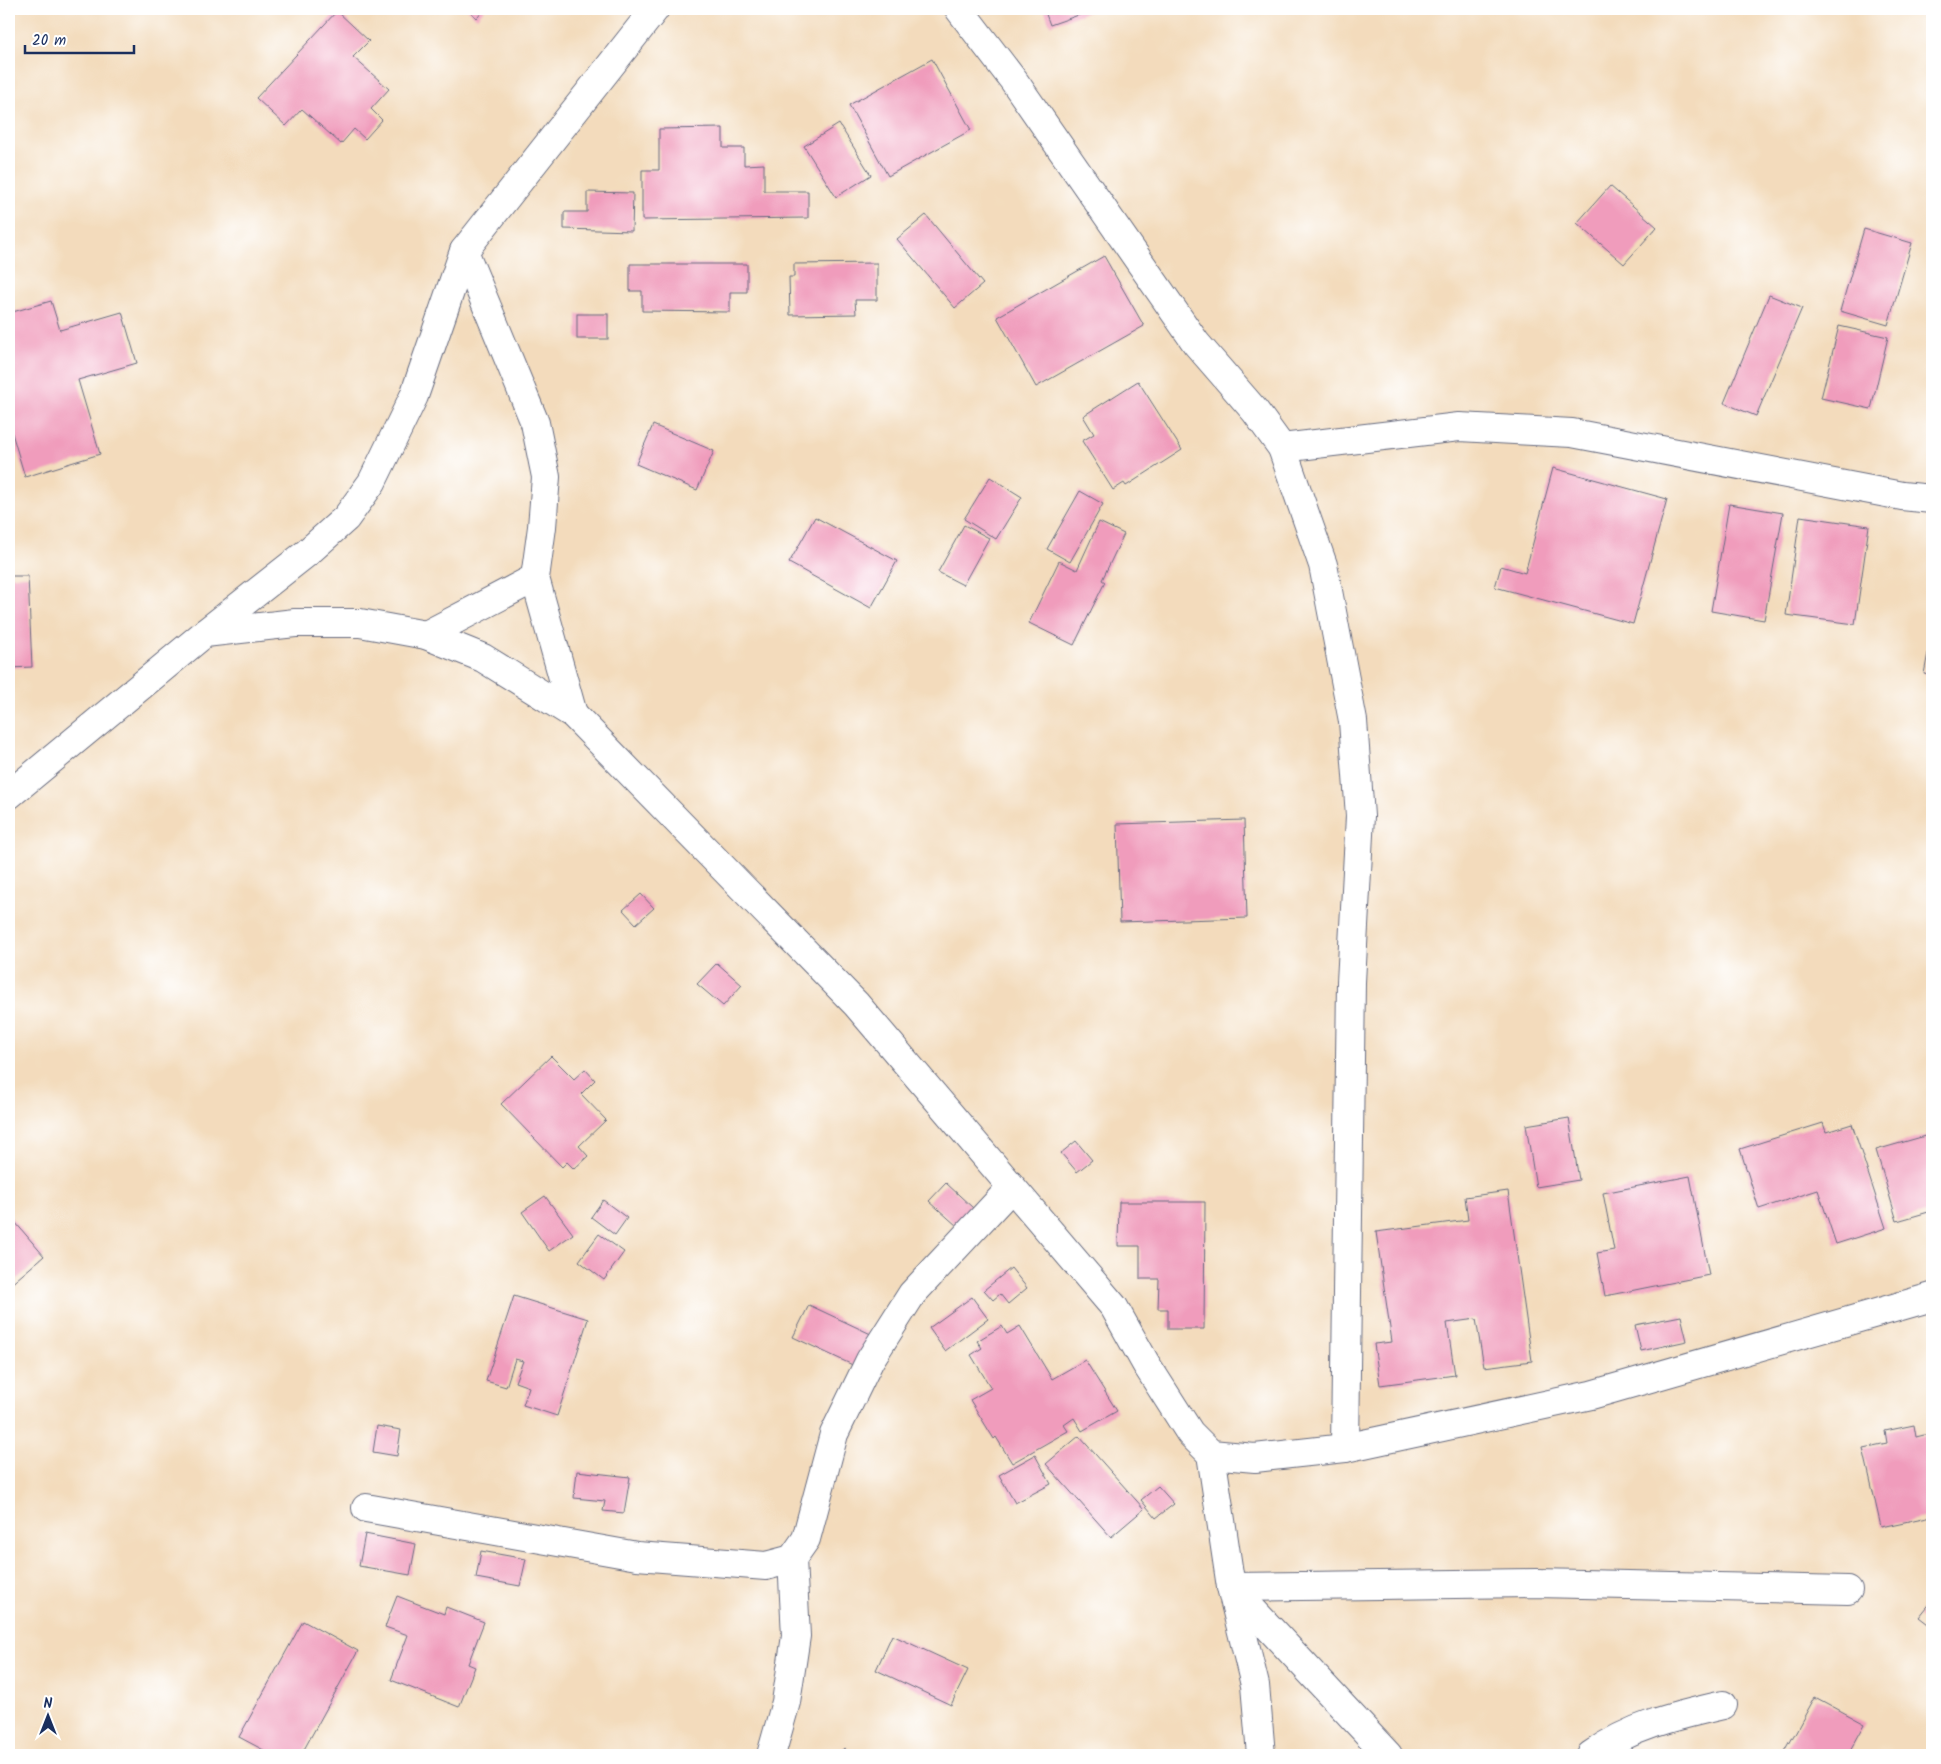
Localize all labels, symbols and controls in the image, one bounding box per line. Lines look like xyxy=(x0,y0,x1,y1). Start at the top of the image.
scale bar xyxy=(25,22,134,54)
text: 20 m xyxy=(32,29,66,53)
north arrow xyxy=(22,1692,72,1742)
text: N xyxy=(44,1693,53,1715)

